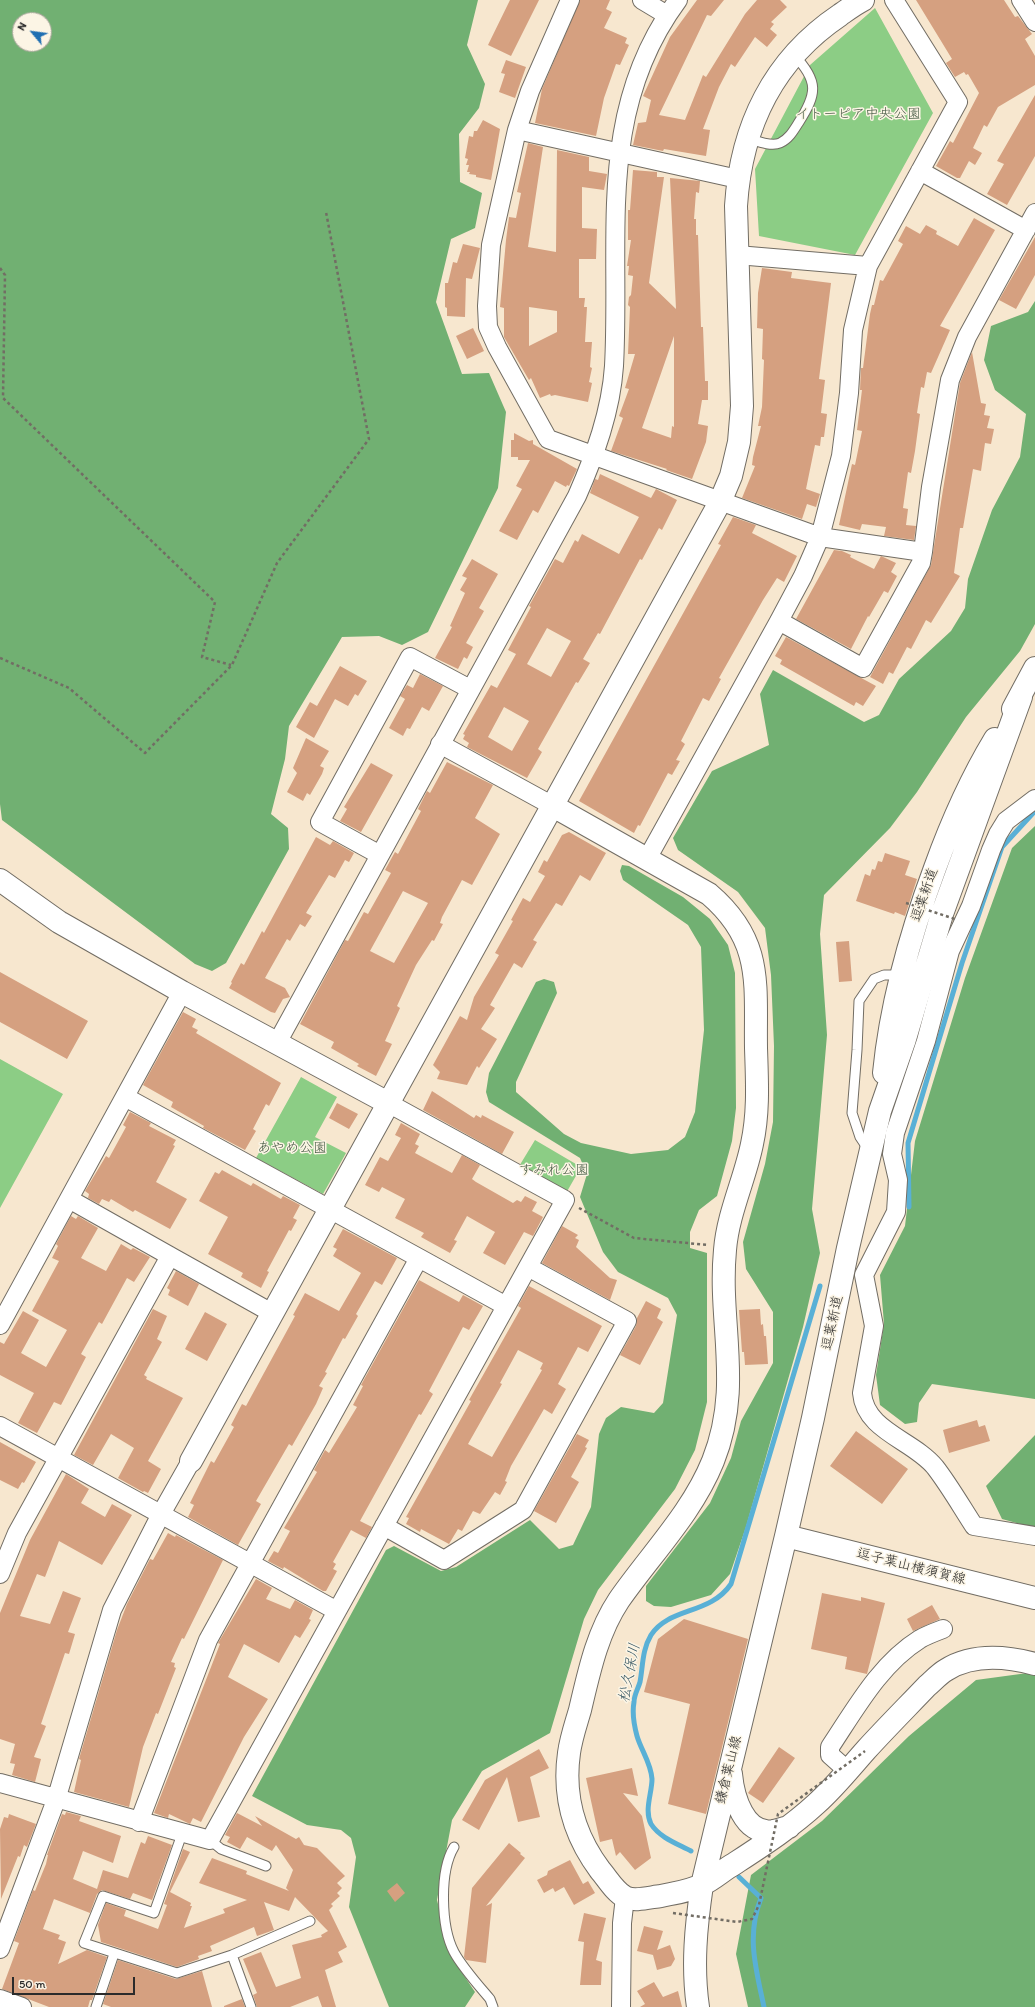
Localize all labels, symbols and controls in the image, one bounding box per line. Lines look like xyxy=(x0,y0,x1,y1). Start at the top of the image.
north arrow xyxy=(12,12,52,52)
text: N xyxy=(14,20,29,33)
park label: イトーピア中央公園 xyxy=(795,106,921,122)
street label: 逗葉新道 xyxy=(908,866,942,924)
park label: あやめ公園 xyxy=(257,1140,327,1156)
park label: すみれ公園 xyxy=(519,1162,589,1178)
street label: 逗葉新道 xyxy=(819,1294,847,1352)
street label: 逗子葉山横須賀線 xyxy=(855,1545,967,1589)
water label: 松久保川 xyxy=(615,1642,645,1704)
street label: 鎌倉葉山線 xyxy=(712,1734,746,1806)
scale bar xyxy=(14,1969,137,1995)
text: 50 m xyxy=(19,1977,45,1991)

